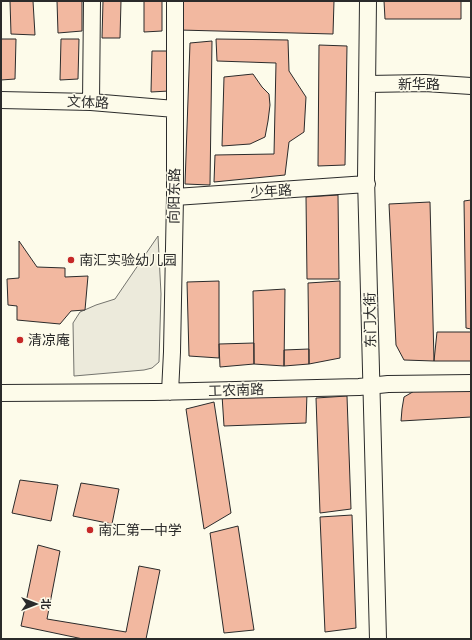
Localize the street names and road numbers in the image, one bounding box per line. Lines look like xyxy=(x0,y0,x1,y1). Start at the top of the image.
street label: 新华路 xyxy=(398,75,440,94)
street label: 文体路 xyxy=(67,92,109,113)
street label: 向阳东路 xyxy=(165,168,184,224)
street label: 少年路 xyxy=(249,181,293,202)
street label: 东门大街 xyxy=(361,292,380,348)
street label: 工农南路 xyxy=(208,380,264,401)

